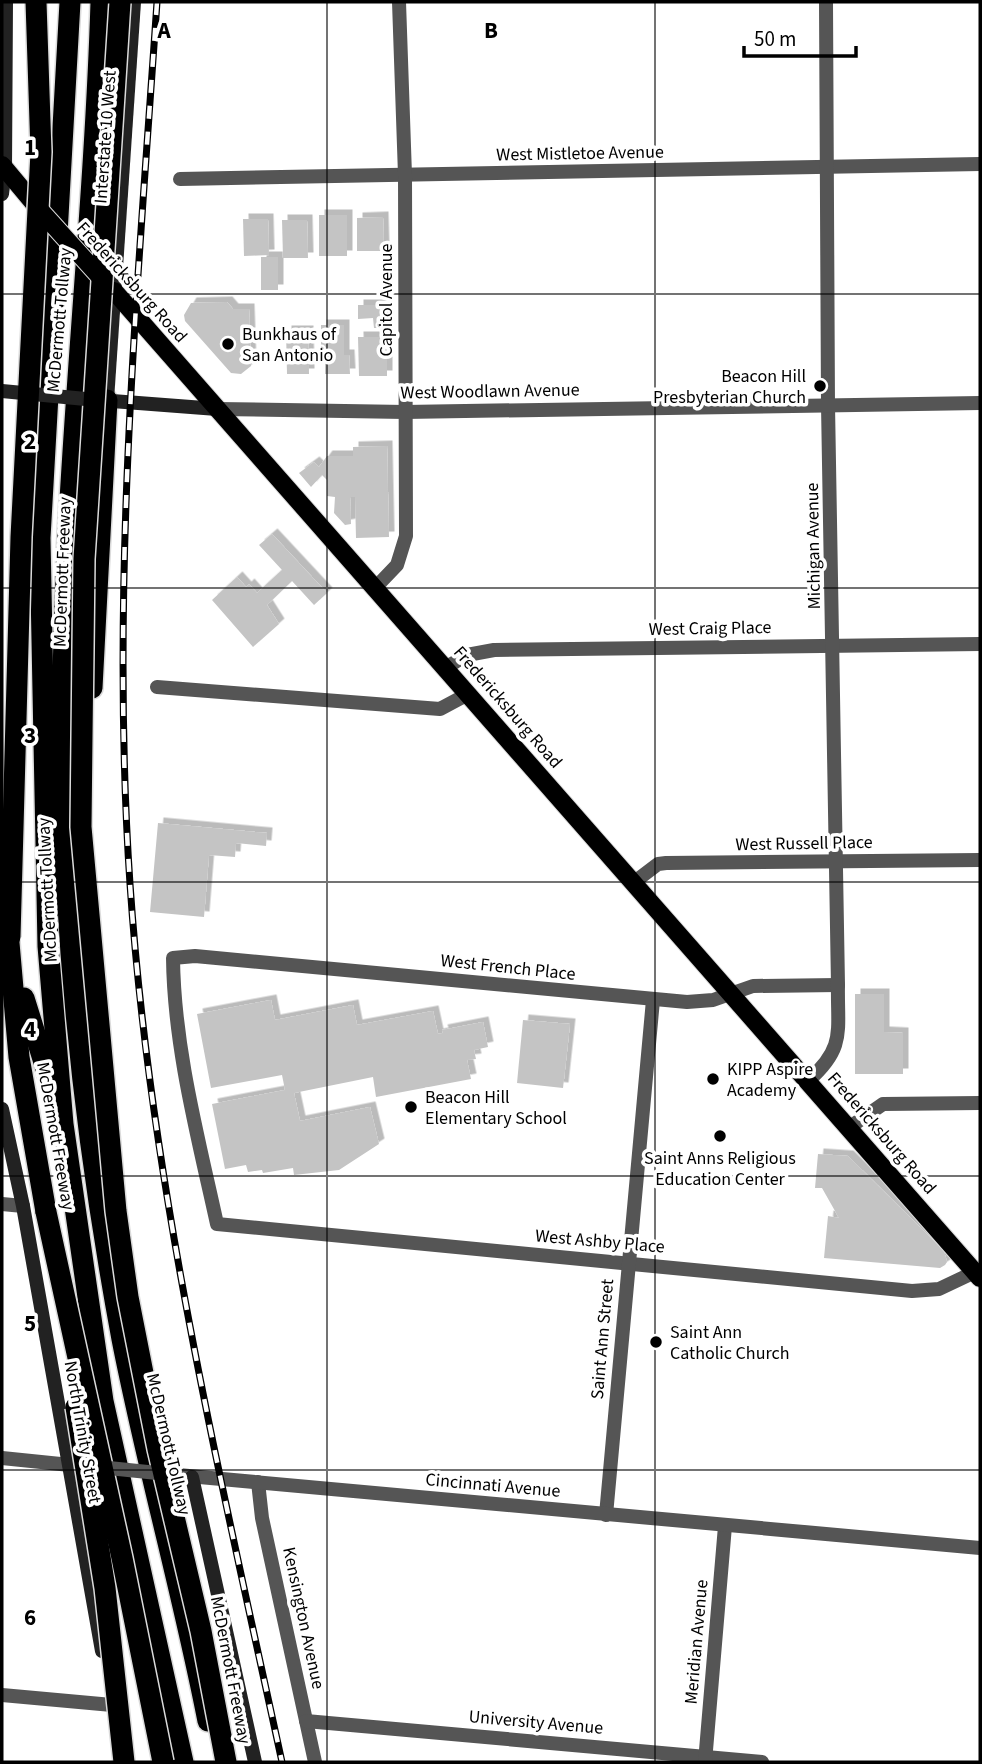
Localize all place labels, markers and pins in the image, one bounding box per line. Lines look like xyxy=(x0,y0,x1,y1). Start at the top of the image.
place label: Bunkhaus of San Antonio xyxy=(242,322,337,368)
marker: Bunkhaus of San Antonio xyxy=(220,336,236,352)
place label: Beacon Hill Presbyterian Church xyxy=(653,364,806,410)
marker: Beacon Hill Presbyterian Church xyxy=(812,378,828,394)
place label: KIPP Aspire Academy xyxy=(727,1057,813,1103)
marker: KIPP Aspire Academy xyxy=(705,1071,721,1087)
place label: Beacon Hill Elementary School xyxy=(425,1085,567,1131)
marker: Beacon Hill Elementary School xyxy=(403,1099,419,1115)
marker: Saint Anns Religious Education Center xyxy=(712,1128,728,1144)
place label: Saint Anns Religious Education Center xyxy=(644,1146,796,1192)
place label: Saint Ann Catholic Church xyxy=(670,1320,790,1366)
marker: Saint Ann Catholic Church xyxy=(648,1334,664,1350)

